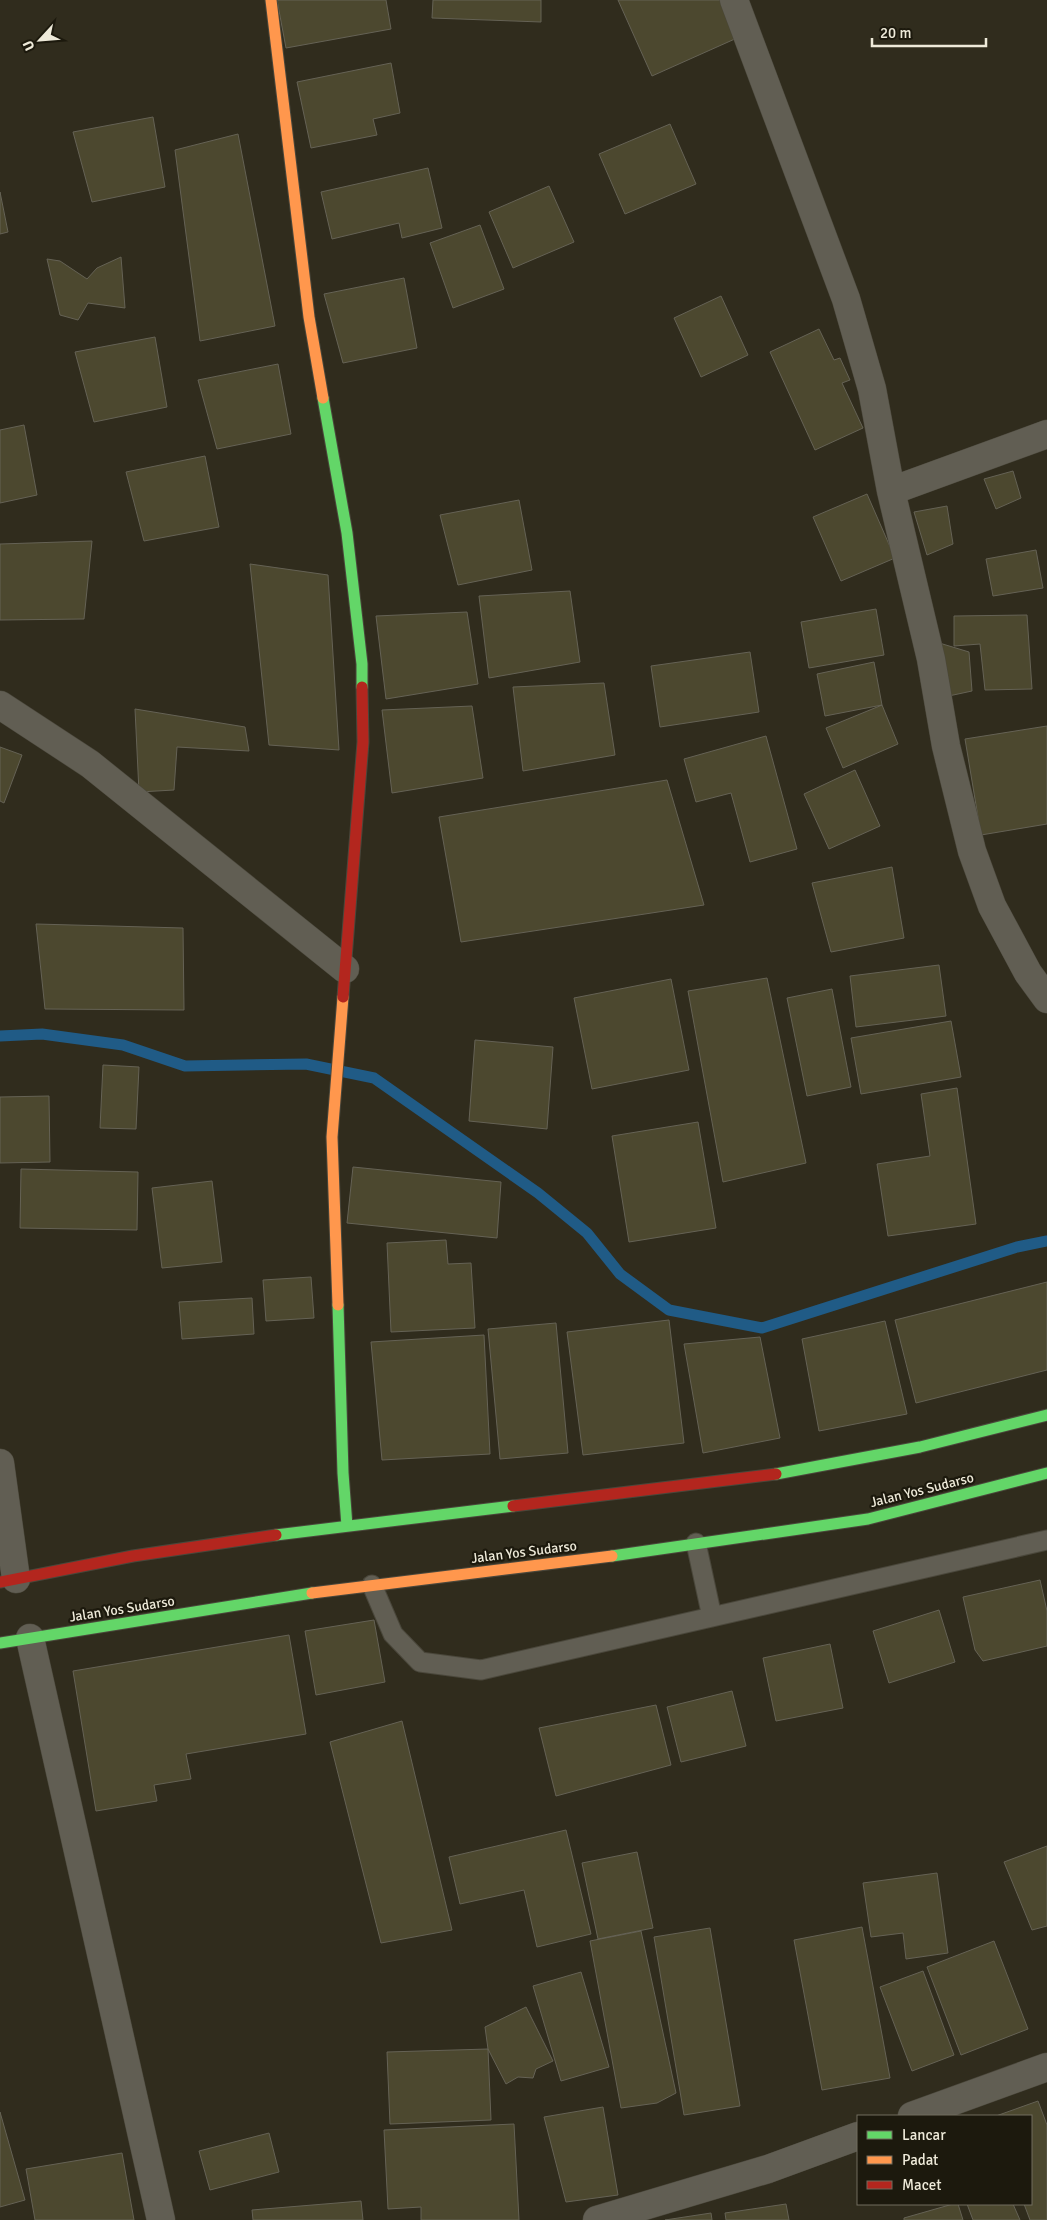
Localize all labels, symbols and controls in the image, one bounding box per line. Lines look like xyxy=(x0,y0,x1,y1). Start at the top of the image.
north arrow xyxy=(15,15,65,65)
scale bar xyxy=(872,15,986,47)
text: 20 m xyxy=(880,24,911,42)
text: U xyxy=(19,38,38,53)
street label: Jalan Yos Sudarso xyxy=(868,1469,976,1511)
street label: Jalan Yos Sudarso xyxy=(470,1537,578,1567)
street label: Jalan Yos Sudarso xyxy=(68,1592,176,1626)
legend xyxy=(857,2115,1032,2205)
text: Lancar xyxy=(902,2126,946,2144)
text: Padat xyxy=(902,2151,938,2169)
text: Macet xyxy=(902,2176,941,2194)

